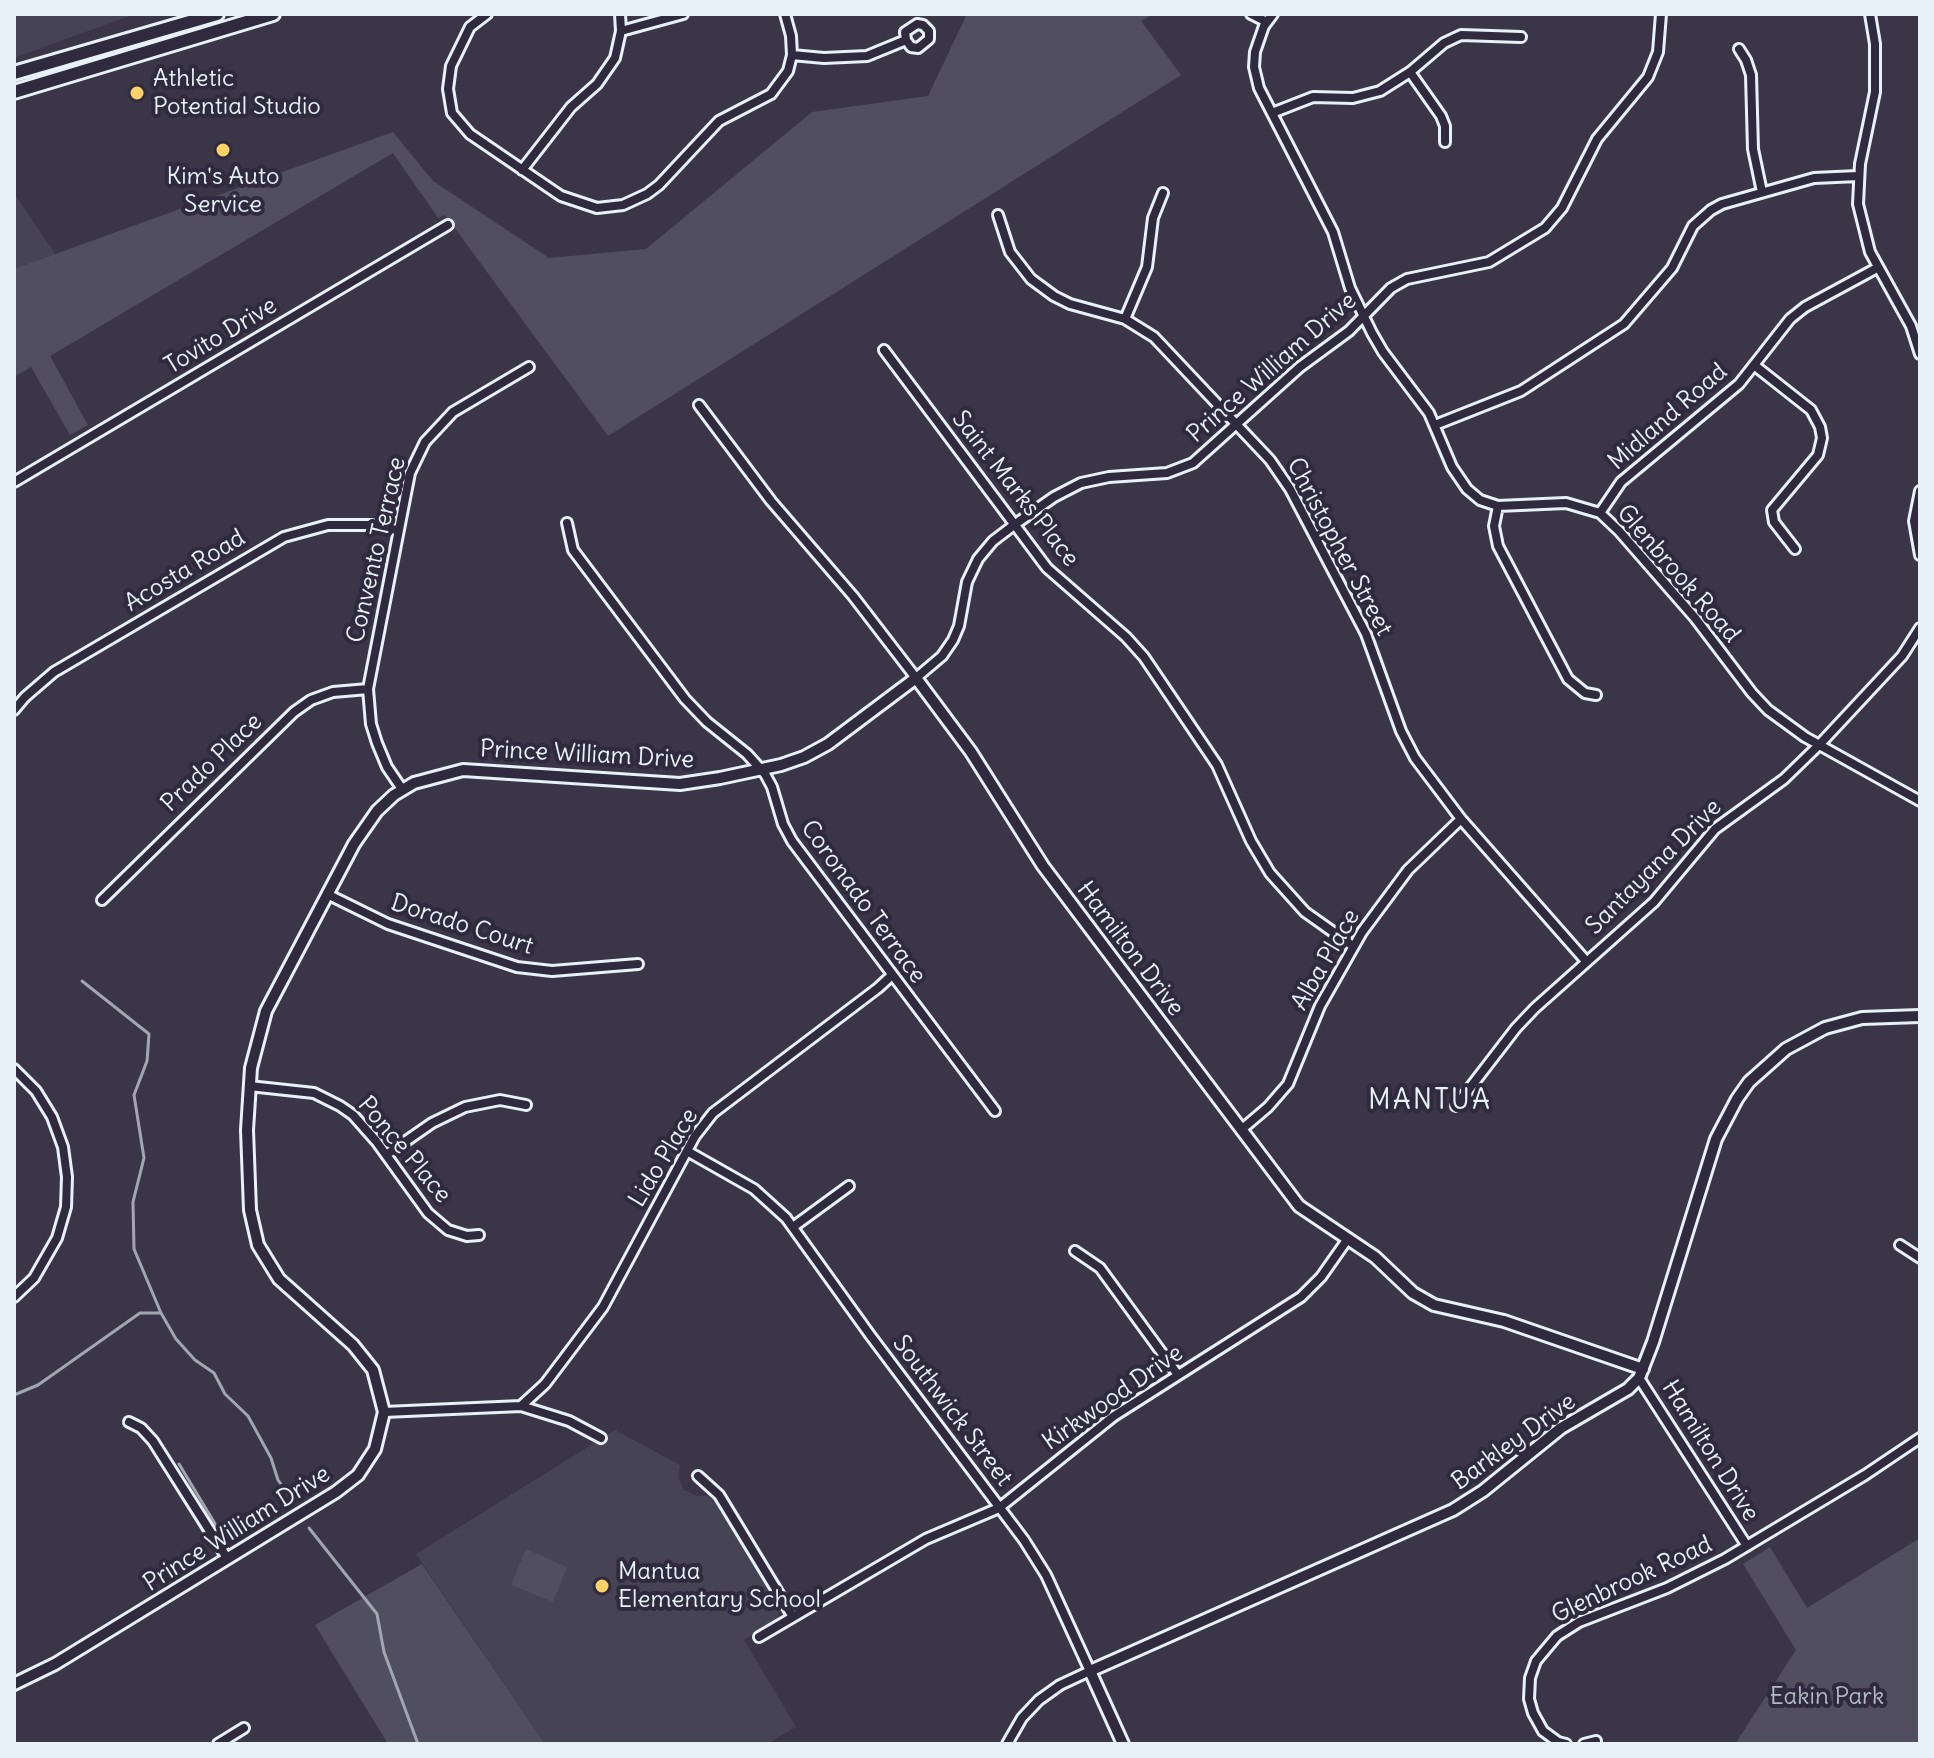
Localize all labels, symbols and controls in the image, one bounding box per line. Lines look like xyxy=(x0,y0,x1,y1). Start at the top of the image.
place label: Athletic Potential Studio xyxy=(153,65,321,121)
marker: Athletic Potential Studio xyxy=(128,84,146,102)
marker: Kim's Auto Service xyxy=(214,141,232,159)
place label: Kim's Auto Service xyxy=(166,163,280,219)
street label: Prince William Drive xyxy=(1182,287,1362,449)
street label: Tovito Drive xyxy=(160,291,282,381)
street label: Midland Road xyxy=(1603,358,1733,476)
street label: Saint Marks Place xyxy=(945,405,1085,573)
street label: Christopher Street xyxy=(1280,453,1398,641)
street label: Convento Terrace xyxy=(342,454,412,646)
street label: Glenbrook Road xyxy=(1610,499,1746,649)
street label: Acosta Road xyxy=(119,524,251,618)
street label: Prado Place xyxy=(156,708,268,818)
street label: Prince William Drive xyxy=(479,735,695,775)
street label: Santayana Drive xyxy=(1580,793,1728,941)
street label: Coronado Terrace xyxy=(794,815,932,989)
street label: Hamilton Drive xyxy=(1070,876,1190,1022)
street label: Dorado Court xyxy=(387,888,537,962)
street label: Alba Place xyxy=(1286,904,1366,1016)
district label: MANTUA xyxy=(1368,1084,1492,1118)
street label: Ponce Place xyxy=(351,1091,457,1209)
street label: Lido Place xyxy=(623,1104,705,1212)
street label: Southwick Street xyxy=(886,1330,1018,1492)
street label: Kirkwood Drive xyxy=(1037,1339,1189,1457)
street label: Hamilton Drive xyxy=(1655,1375,1765,1527)
street label: Barkley Drive xyxy=(1447,1387,1581,1497)
street label: Prince William Drive xyxy=(138,1460,336,1598)
street label: Glenbrook Road xyxy=(1547,1530,1717,1630)
place label: Mantua Elementary School xyxy=(618,1558,821,1614)
marker: Mantua Elementary School xyxy=(593,1577,611,1595)
park label: Eakin Park xyxy=(1770,1683,1884,1711)

